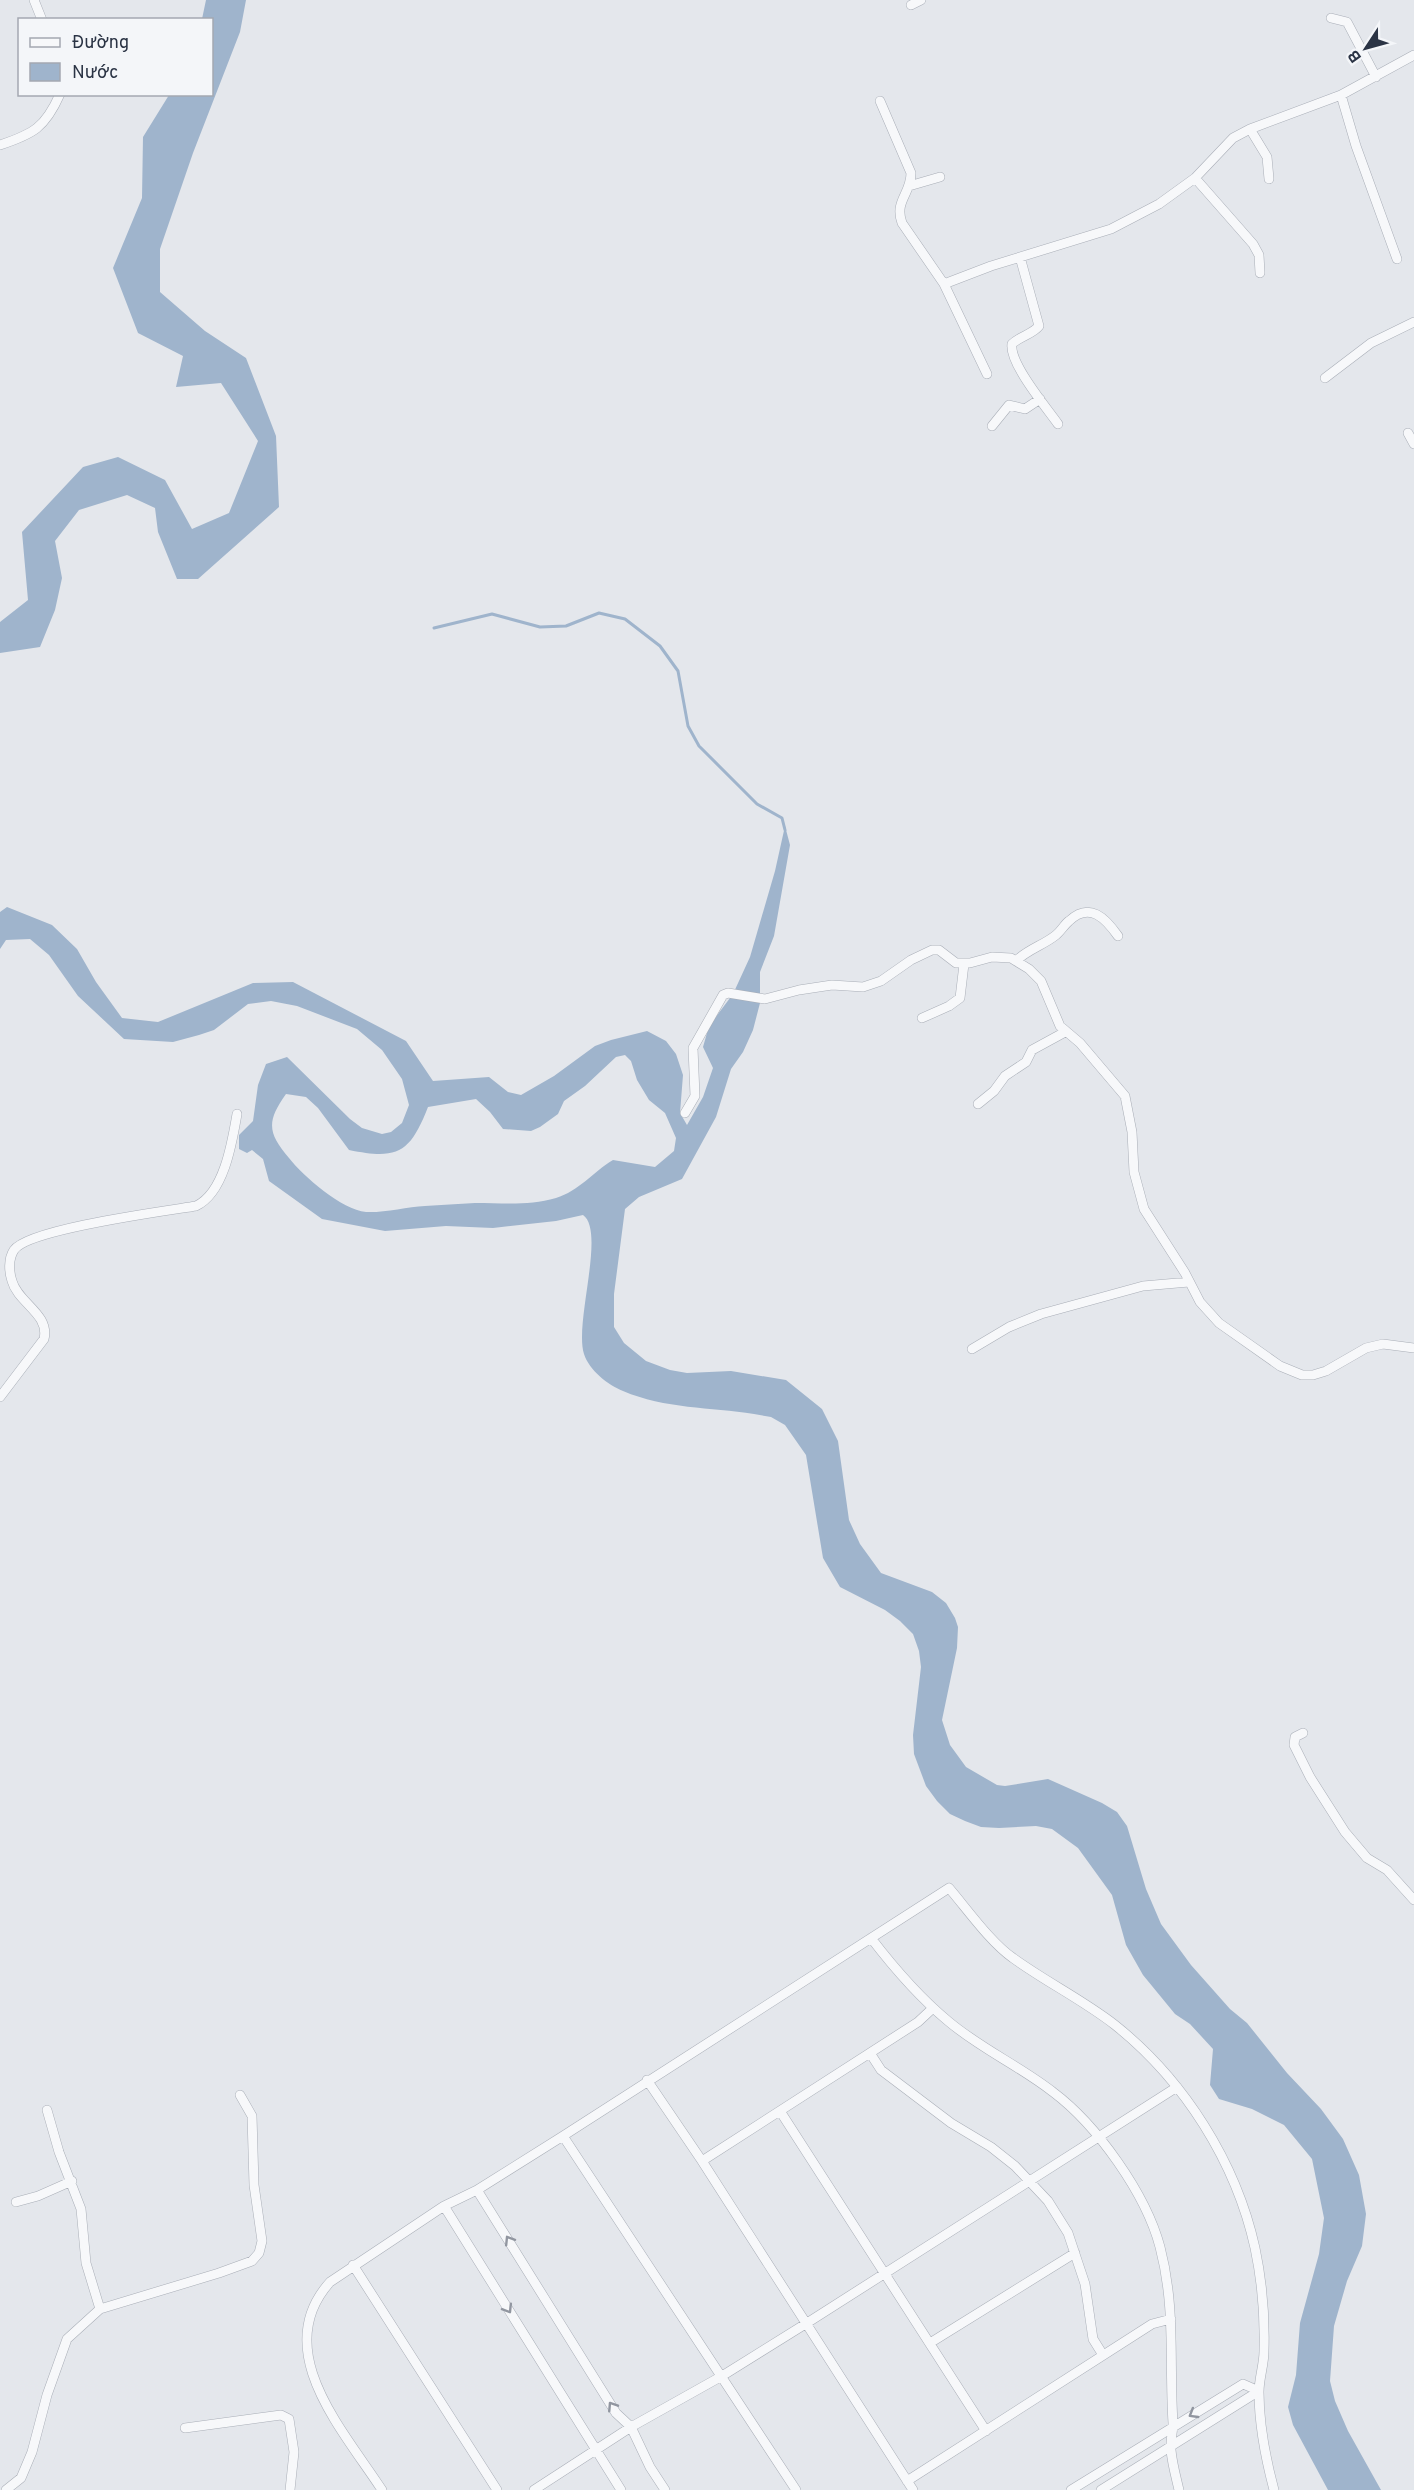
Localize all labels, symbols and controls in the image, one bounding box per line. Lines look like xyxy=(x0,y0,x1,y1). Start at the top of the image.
legend xyxy=(18,18,213,96)
north arrow xyxy=(1336,18,1396,78)
text: Đường xyxy=(72,32,129,55)
text: B xyxy=(1344,45,1367,66)
text: Nước xyxy=(72,62,118,85)
one-way arrow xyxy=(505,2236,517,2246)
one-way arrow xyxy=(500,2303,512,2313)
one-way arrow xyxy=(607,2402,619,2412)
one-way arrow xyxy=(1189,2407,1199,2419)

